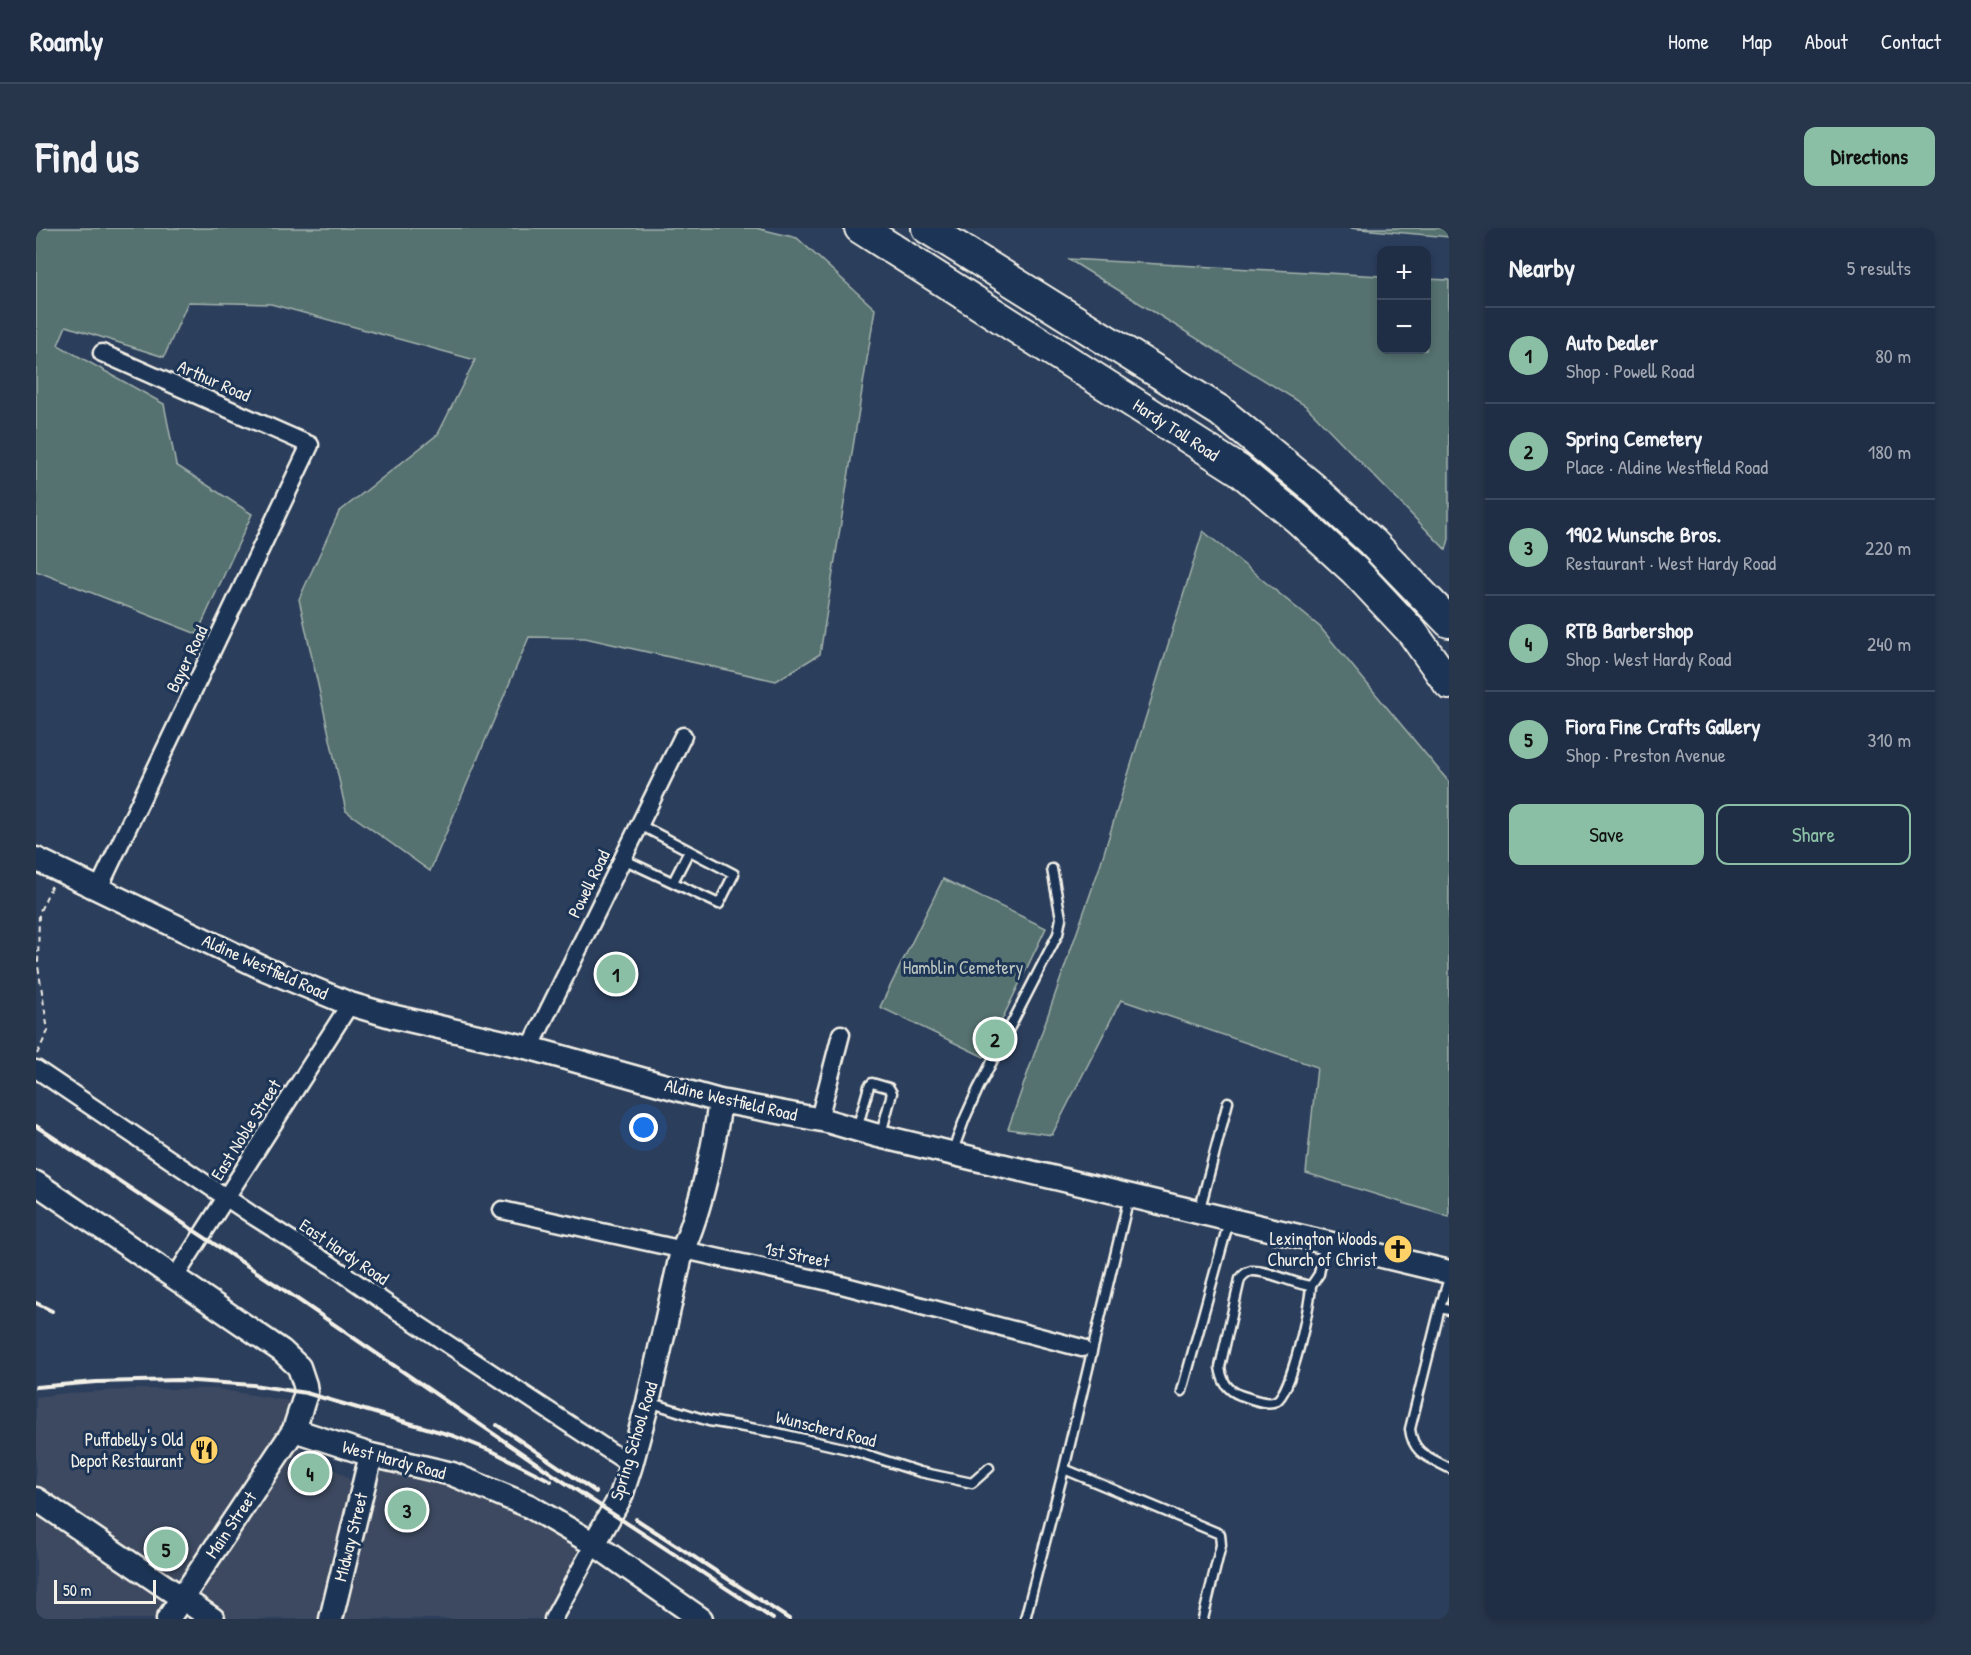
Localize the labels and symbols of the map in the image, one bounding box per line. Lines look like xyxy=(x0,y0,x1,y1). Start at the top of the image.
street label: Arthur Road xyxy=(174,353,255,408)
street label: Hardy Toll Road xyxy=(1128,392,1224,467)
street label: Bayer Road xyxy=(160,621,213,696)
street label: Powell Road xyxy=(561,846,616,922)
street label: Aldine Westfield Road xyxy=(198,928,332,1005)
pin: 1 xyxy=(596,952,636,996)
park label: Hamblin Cemetery xyxy=(903,955,1024,980)
pin: 2 xyxy=(976,1016,1014,1062)
street label: Aldine Westfield Road xyxy=(662,1072,800,1127)
street label: East Noble Street xyxy=(205,1074,287,1185)
your location xyxy=(629,1113,658,1142)
street label: East Hardy Road xyxy=(295,1212,394,1291)
place label: Lexington Woods Church of Christ xyxy=(1267,1226,1378,1272)
church icon: Lexington Woods Church of Christ xyxy=(1382,1233,1414,1265)
street label: 1st Street xyxy=(762,1235,833,1274)
street label: Spring School Road xyxy=(604,1378,663,1503)
street label: Wunscherd Road xyxy=(773,1404,879,1453)
place label: Puffabelly's Old Depot Restaurant xyxy=(71,1427,184,1473)
restaurant icon: Puffabelly's Old Depot Restaurant xyxy=(188,1434,220,1466)
street label: West Hardy Road xyxy=(340,1434,449,1485)
pin: 4 xyxy=(290,1450,330,1496)
street label: Main Street xyxy=(199,1486,263,1563)
pin: 3 xyxy=(388,1488,427,1532)
street label: Midway Street xyxy=(327,1489,374,1584)
pin: 5 xyxy=(146,1526,186,1572)
scale bar xyxy=(54,1577,156,1604)

